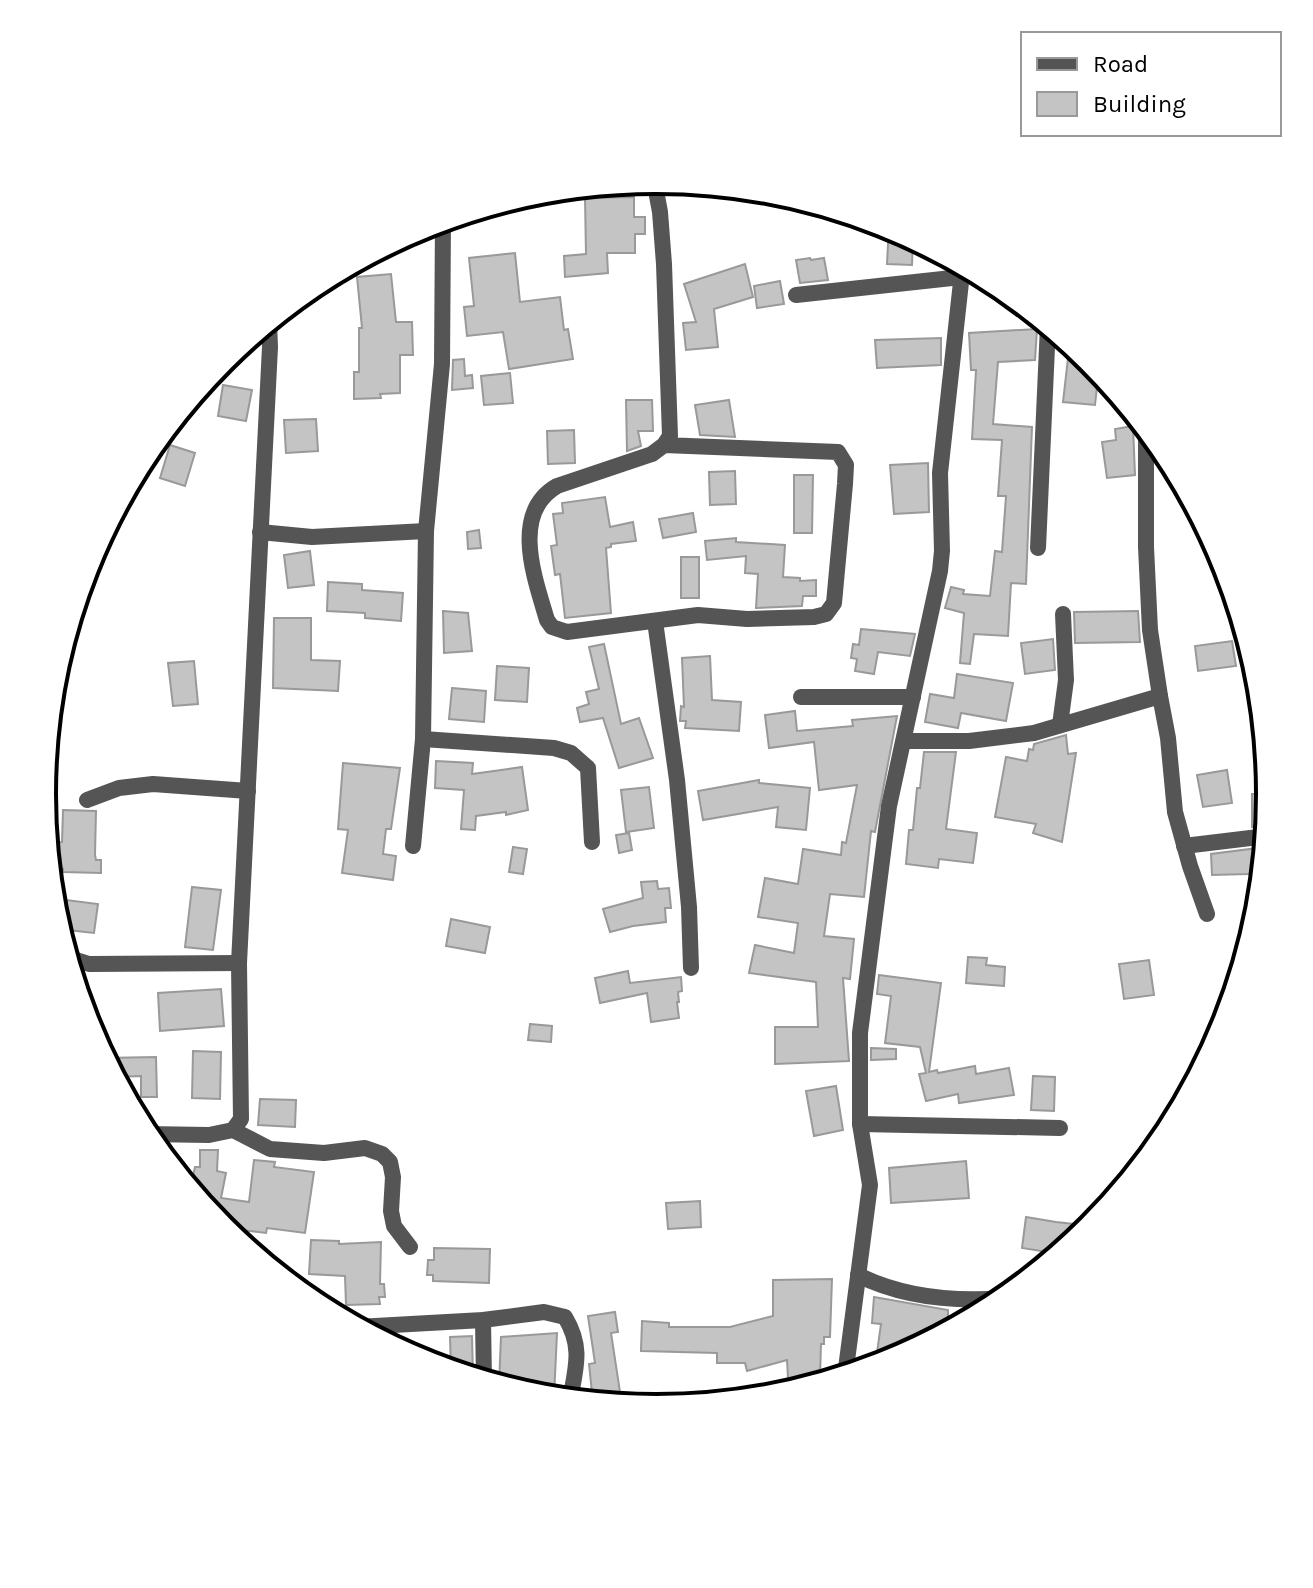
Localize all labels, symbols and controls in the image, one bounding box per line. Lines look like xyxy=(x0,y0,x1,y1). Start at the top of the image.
legend xyxy=(1021,32,1281,136)
text: Road xyxy=(1093,50,1148,78)
text: Building xyxy=(1093,90,1186,118)

